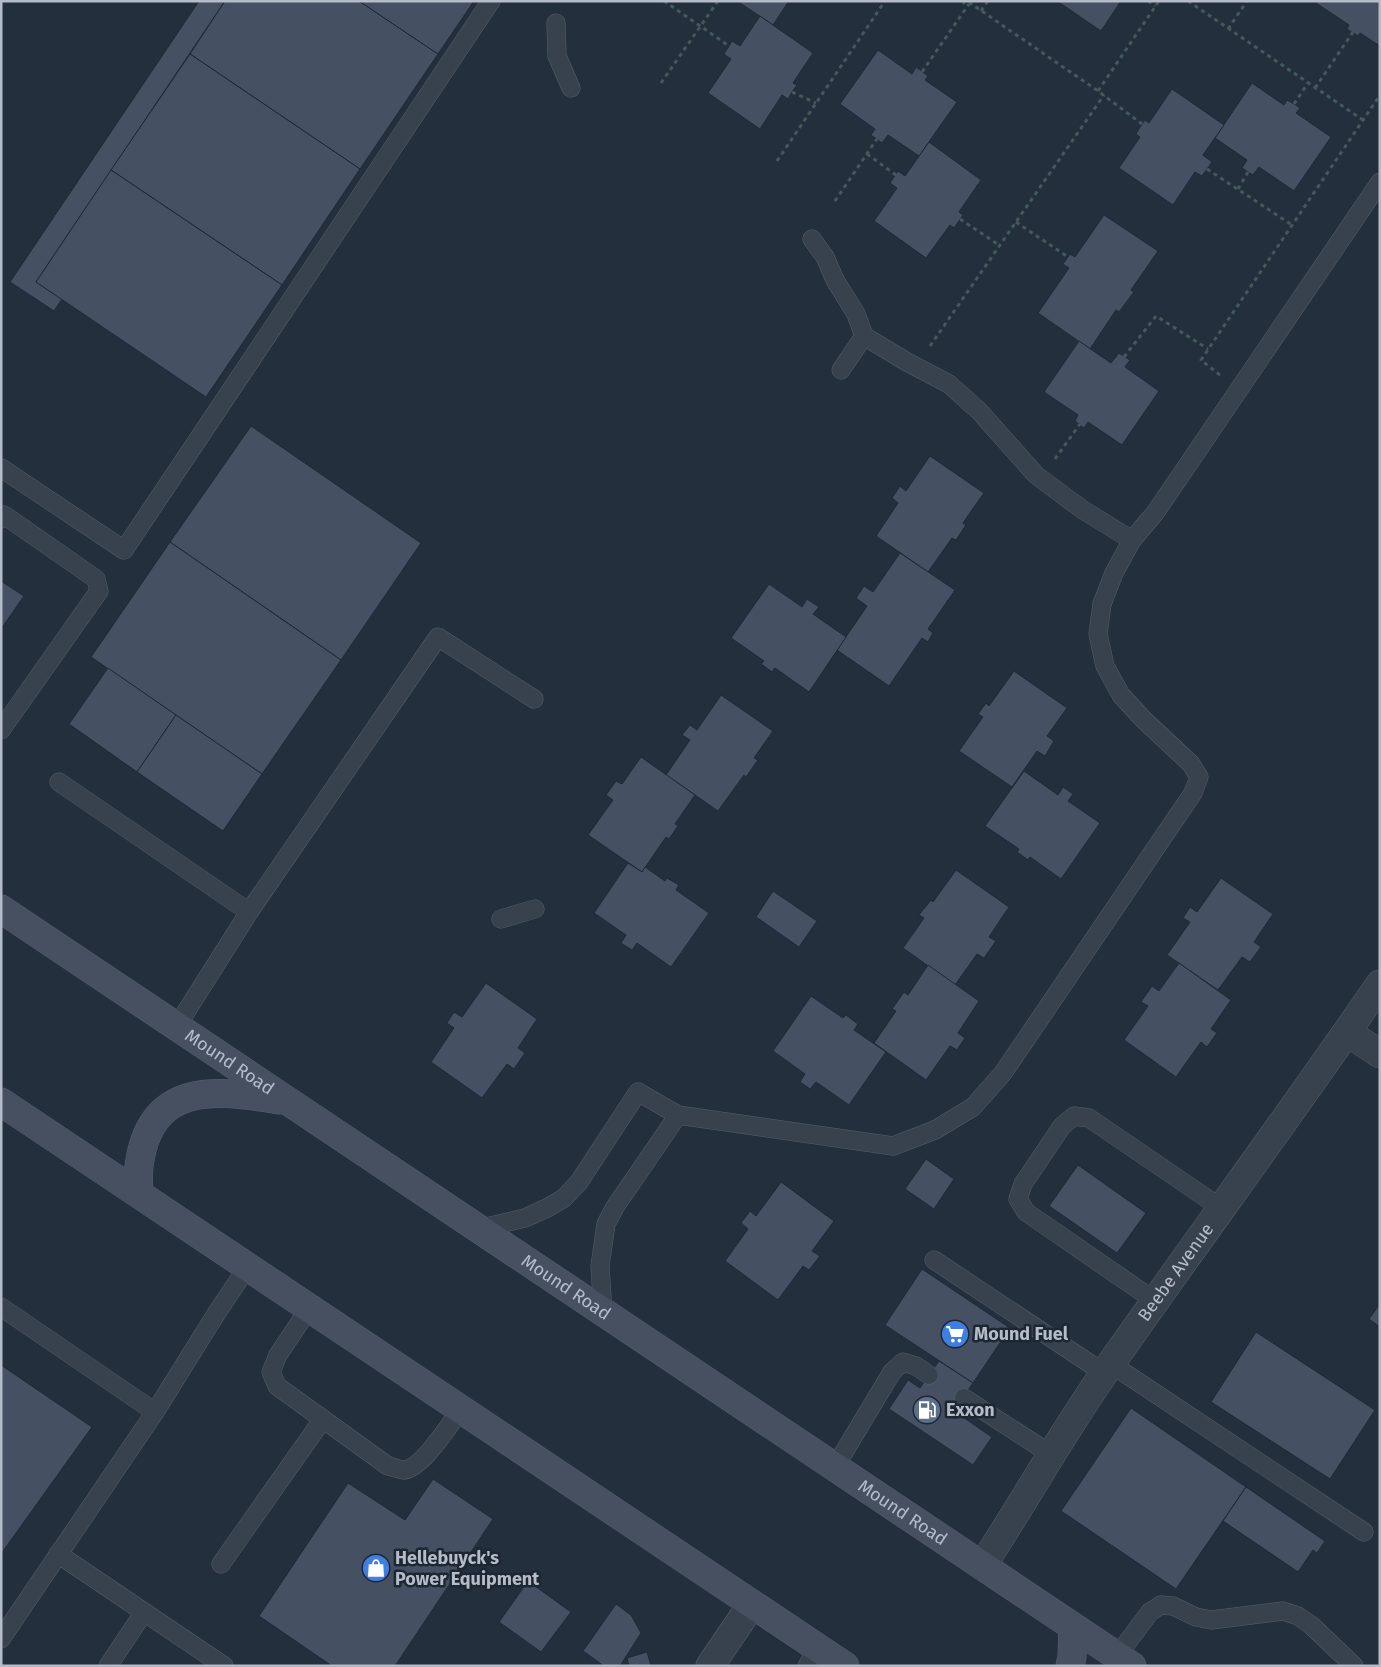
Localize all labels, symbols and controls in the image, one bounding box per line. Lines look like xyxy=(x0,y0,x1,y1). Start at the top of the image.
street label: Mound Road xyxy=(181,1024,278,1100)
street label: Beebe Avenue xyxy=(1133,1219,1218,1326)
street label: Mound Road xyxy=(517,1250,615,1325)
supermarket icon: Mound Fuel xyxy=(940,1319,970,1349)
place label: Mound Fuel xyxy=(974,1323,1069,1345)
fuel station icon: Exxon xyxy=(912,1395,942,1425)
place label: Exxon xyxy=(946,1399,995,1421)
street label: Mound Road xyxy=(854,1475,951,1550)
place label: Hellebuyck's Power Equipment xyxy=(395,1547,540,1590)
shop icon: Hellebuyck's Power Equipment xyxy=(361,1553,391,1583)

